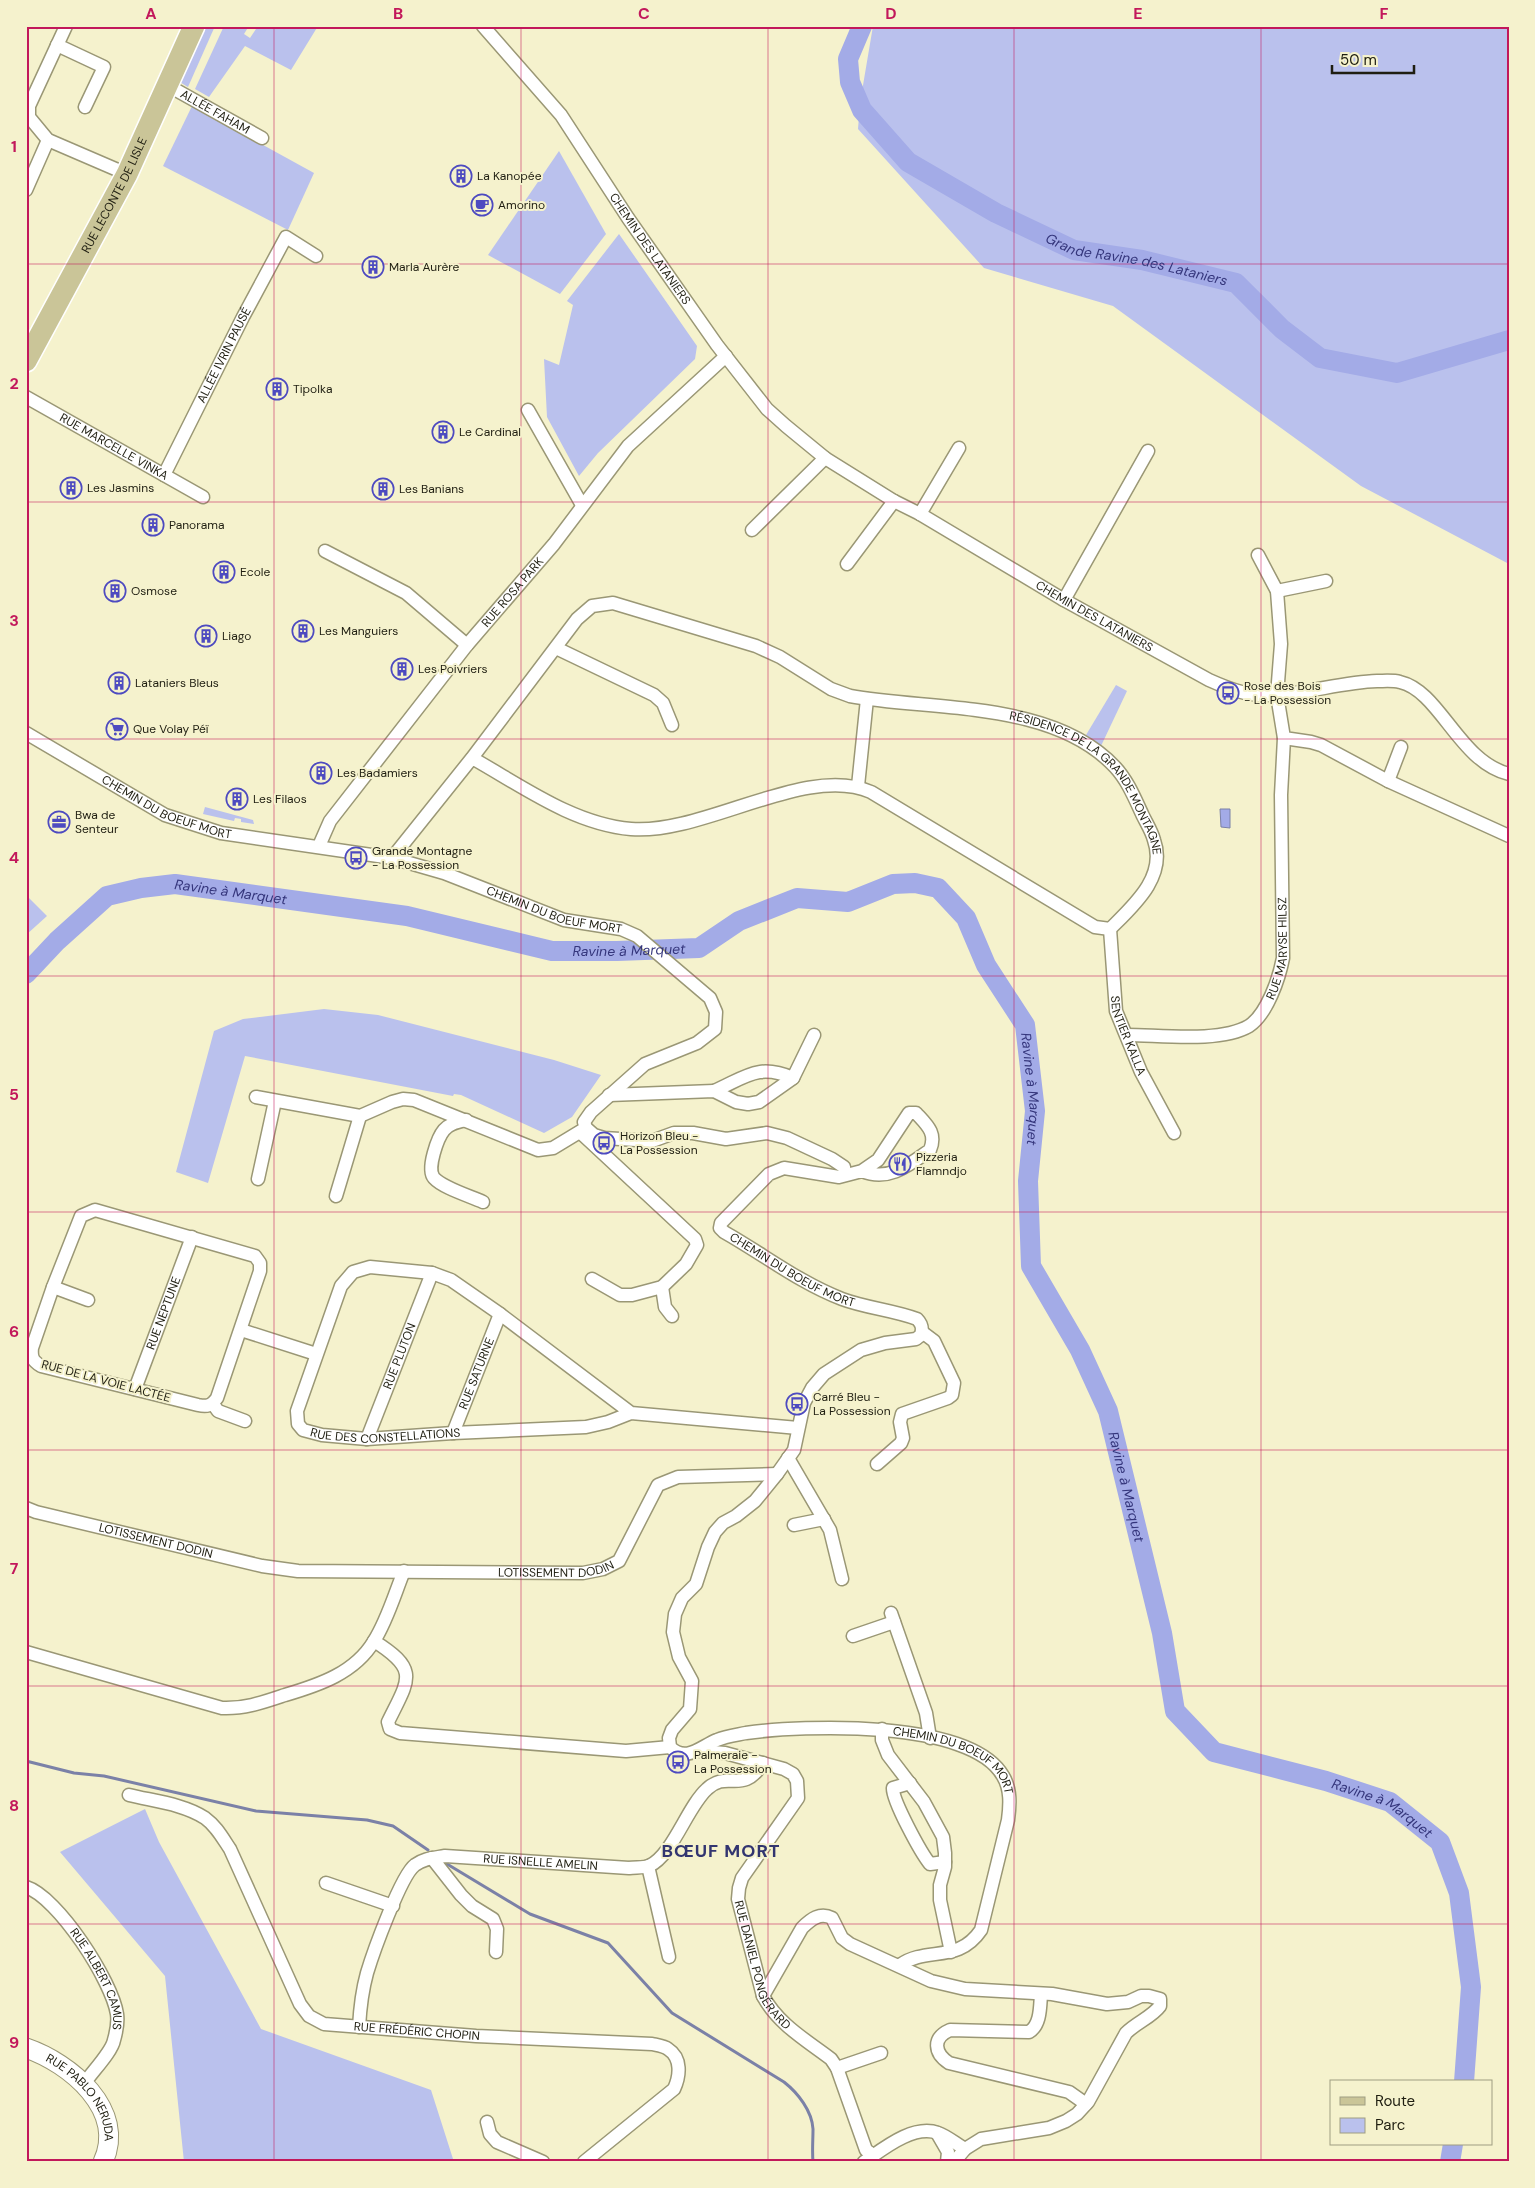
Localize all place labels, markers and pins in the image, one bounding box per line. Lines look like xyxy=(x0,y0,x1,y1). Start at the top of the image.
building icon: La Kanopée xyxy=(449,164,473,188)
place label: La Kanopée xyxy=(477,168,542,184)
cafe icon: Amorino xyxy=(470,193,494,217)
place label: Amorino xyxy=(498,197,545,213)
building icon: Marla Aurère xyxy=(361,255,385,279)
place label: Marla Aurère xyxy=(389,259,459,275)
building icon: Tipolka xyxy=(265,377,289,401)
place label: Tipolka xyxy=(293,381,332,397)
building icon: Le Cardinal xyxy=(431,420,455,444)
place label: Le Cardinal xyxy=(459,424,521,440)
building icon: Les Jasmins xyxy=(59,476,83,500)
building icon: Les Banians xyxy=(371,477,395,501)
place label: Les Jasmins xyxy=(87,480,154,496)
place label: Les Banians xyxy=(399,481,464,497)
building icon: Panorama xyxy=(141,513,165,537)
place label: Panorama xyxy=(169,517,224,533)
building icon: Ecole xyxy=(212,560,236,584)
place label: Ecole xyxy=(240,564,270,580)
building icon: Osmose xyxy=(103,579,127,603)
place label: Osmose xyxy=(131,583,177,599)
building icon: Les Manguiers xyxy=(291,619,315,643)
place label: Les Manguiers xyxy=(319,623,398,639)
building icon: Liago xyxy=(194,624,218,648)
place label: Liago xyxy=(222,628,251,644)
building icon: Les Poivriers xyxy=(390,657,414,681)
place label: Les Poivriers xyxy=(418,661,488,677)
building icon: Lataniers Bleus xyxy=(107,671,131,695)
place label: Lataniers Bleus xyxy=(135,675,219,691)
place label: Rose des Bois - La Possession xyxy=(1244,678,1331,708)
bus stop icon: Rose des Bois - La Possession xyxy=(1216,681,1240,705)
supermarket icon: Que Volay Péï xyxy=(105,717,129,741)
place label: Que Volay Péï xyxy=(133,721,209,737)
building icon: Les Badamiers xyxy=(309,761,333,785)
place label: Les Badamiers xyxy=(337,765,418,781)
building icon: Les Filaos xyxy=(225,787,249,811)
place label: Les Filaos xyxy=(253,791,307,807)
place label: Bwa de Senteur xyxy=(75,807,119,837)
office icon: Bwa de Senteur xyxy=(47,810,71,834)
place label: Grande Montagne - La Possession xyxy=(372,843,472,873)
bus stop icon: Grande Montagne - La Possession xyxy=(344,846,368,870)
place label: Horizon Bleu - La Possession xyxy=(620,1128,699,1158)
bus stop icon: Horizon Bleu - La Possession xyxy=(592,1131,616,1155)
place label: Pizzeria Flamndjo xyxy=(916,1149,967,1179)
restaurant icon: Pizzeria Flamndjo xyxy=(888,1152,912,1176)
place label: Carré Bleu - La Possession xyxy=(813,1389,891,1419)
bus stop icon: Carré Bleu - La Possession xyxy=(785,1392,809,1416)
place label: Palmeraie - La Possession xyxy=(694,1747,772,1777)
bus stop icon: Palmeraie - La Possession xyxy=(666,1750,690,1774)

